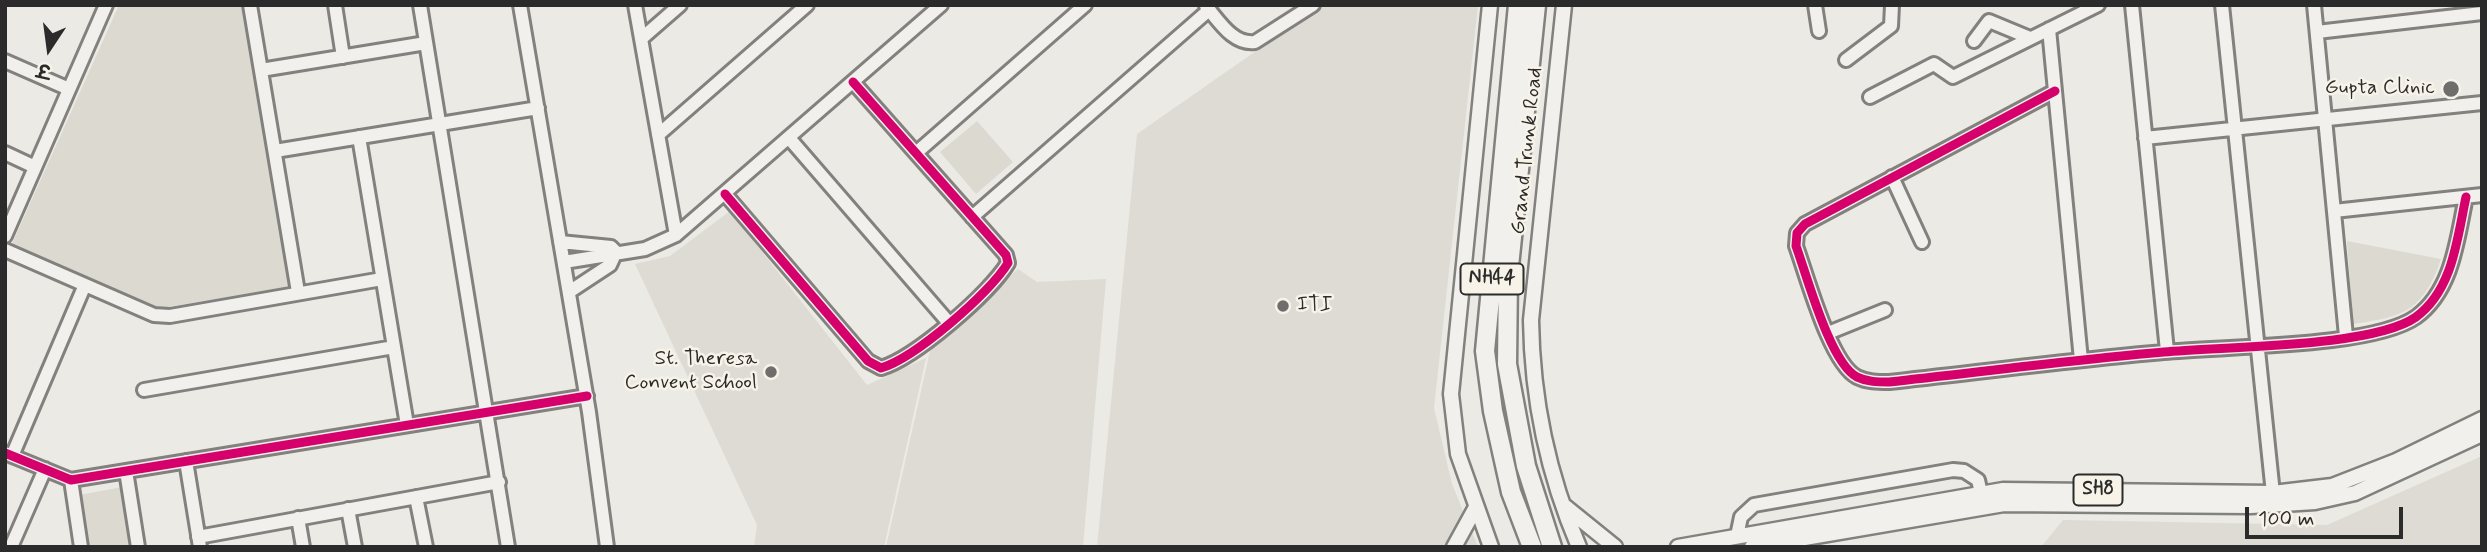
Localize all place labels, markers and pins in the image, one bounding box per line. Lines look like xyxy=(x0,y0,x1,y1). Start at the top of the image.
place label: Gupta Clinic xyxy=(2325,76,2435,102)
marker: Gupta Clinic xyxy=(2441,79,2461,99)
place label: ITI xyxy=(1297,293,1332,319)
marker: ITI xyxy=(1275,298,1291,314)
place label: St. Theresa Convent School xyxy=(624,347,757,397)
marker: St. Theresa Convent School xyxy=(763,364,779,380)

